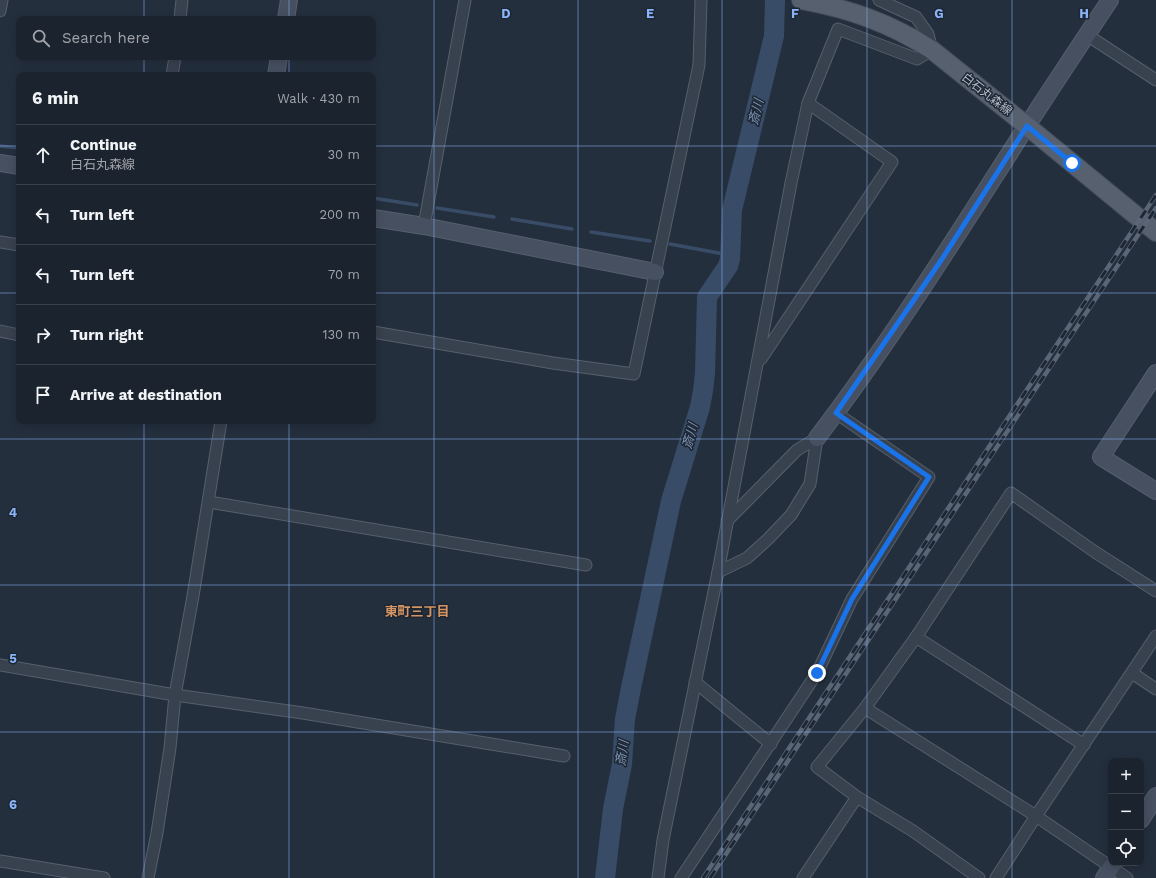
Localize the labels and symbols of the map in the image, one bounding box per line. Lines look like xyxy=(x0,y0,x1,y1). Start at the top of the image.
text: D xyxy=(501,6,511,21)
text: E xyxy=(646,6,654,21)
text: F xyxy=(791,6,799,21)
text: G xyxy=(934,6,944,21)
text: H xyxy=(1079,6,1089,21)
street label: 白石丸森線 xyxy=(959,70,1015,118)
water label: 斎川 xyxy=(746,96,767,126)
route start xyxy=(1063,154,1081,172)
water label: 斎川 xyxy=(679,420,701,451)
text: 4 xyxy=(9,505,18,520)
district label: 東町三丁目 xyxy=(384,604,450,619)
text: 5 xyxy=(9,651,17,666)
route end xyxy=(808,664,826,682)
water label: 斎川 xyxy=(613,737,632,767)
text: 6 xyxy=(9,797,17,812)

